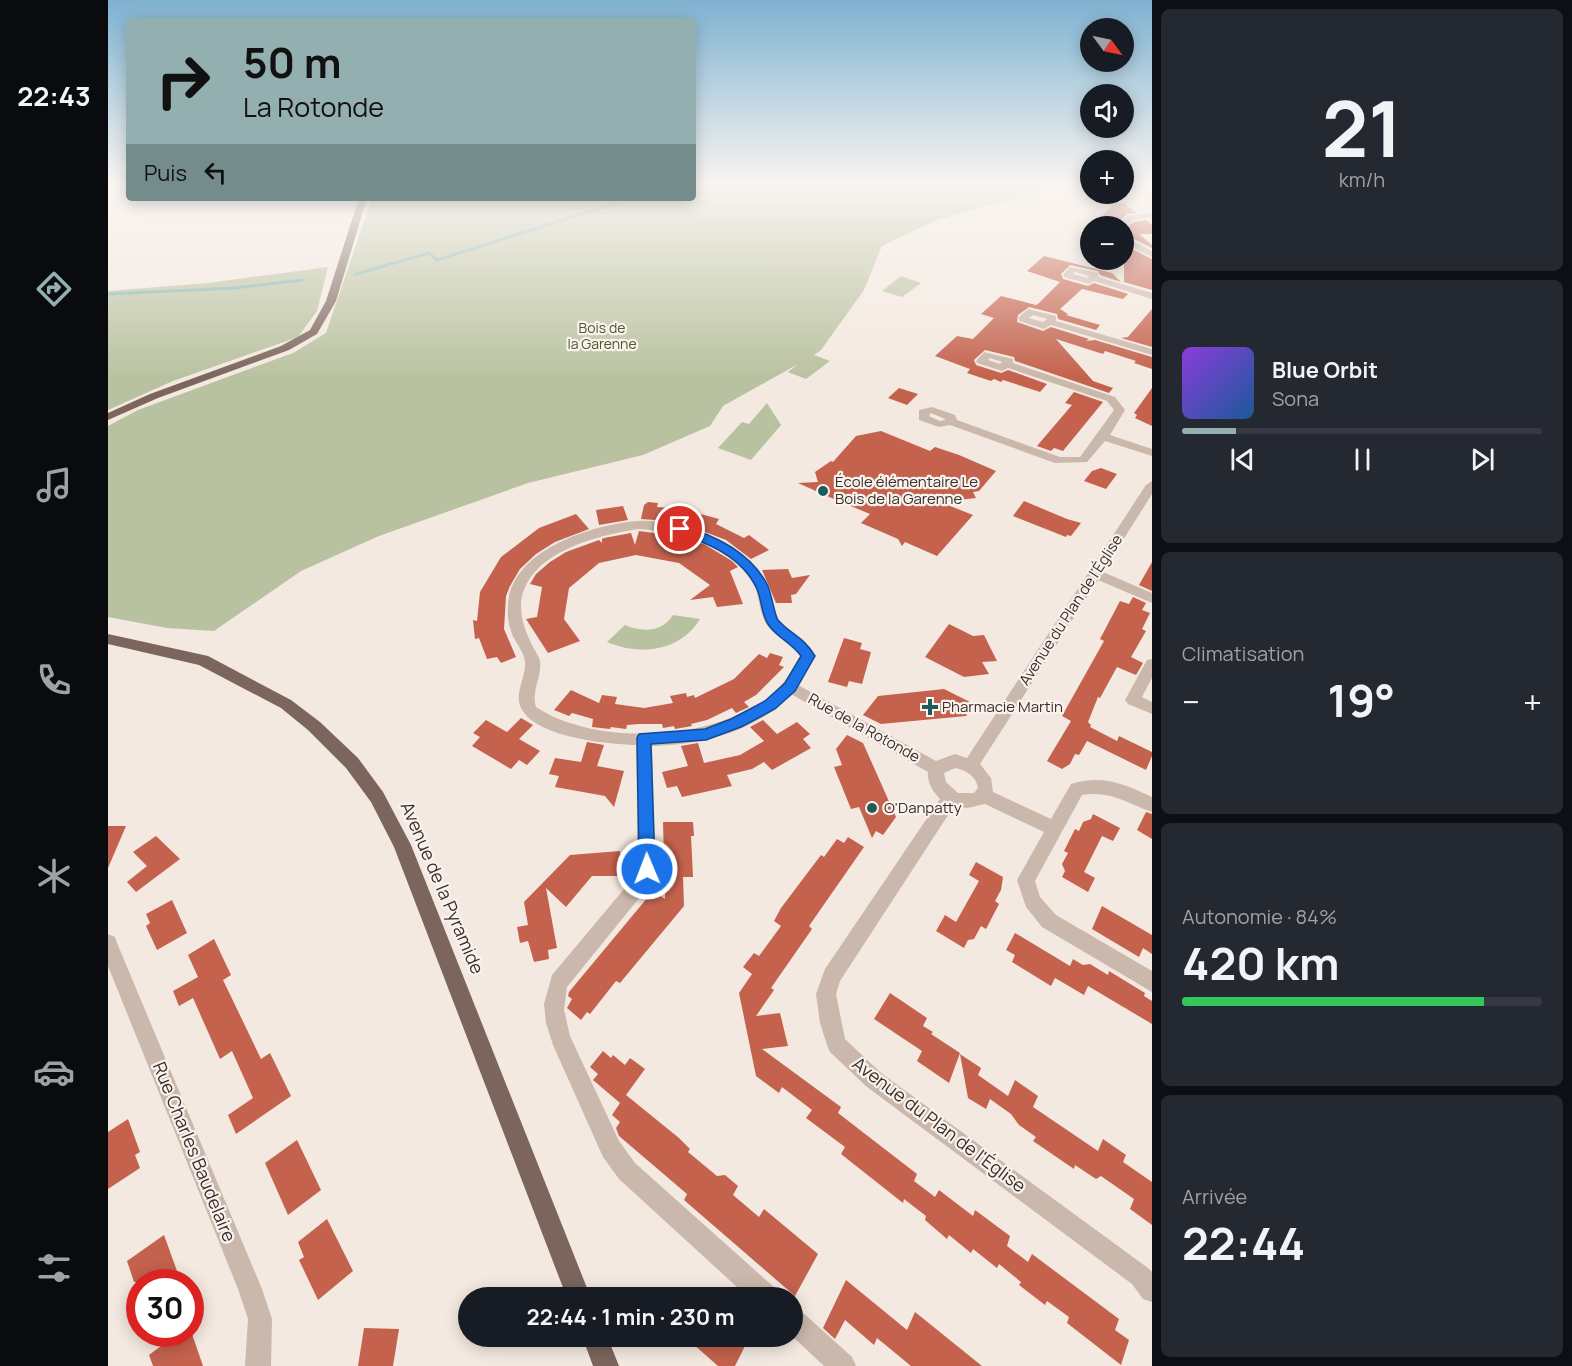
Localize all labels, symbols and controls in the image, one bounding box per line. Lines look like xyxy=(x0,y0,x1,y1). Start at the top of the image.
north arrow xyxy=(1080,18,1134,72)
map controls xyxy=(1080,18,1134,270)
text: 50 m xyxy=(243,33,341,91)
icon: right xyxy=(144,42,222,120)
text: 21 xyxy=(1322,74,1402,180)
text: 22:43 xyxy=(17,77,91,114)
button: sound xyxy=(1080,84,1134,138)
text: La Rotonde xyxy=(243,88,384,125)
button: + xyxy=(1080,150,1134,204)
icon: left xyxy=(199,156,232,189)
text: Puis xyxy=(144,158,187,188)
text: km/h xyxy=(1339,166,1385,193)
button: − xyxy=(1080,216,1134,270)
icon: directions xyxy=(33,268,75,310)
park label: Bois de la Garenne xyxy=(567,318,637,353)
text: Blue Orbit xyxy=(1272,355,1378,385)
text: Sona xyxy=(1272,385,1319,412)
icon: previous xyxy=(1226,443,1259,476)
icon: pause xyxy=(1346,443,1379,476)
icon: next xyxy=(1466,443,1499,476)
icon: music xyxy=(33,464,75,506)
place label: École élémentaire Le Bois de la Garenne xyxy=(835,471,978,509)
marker: École élémentaire Le Bois de la Garenne xyxy=(816,484,830,498)
pin xyxy=(654,503,705,554)
icon: arrive xyxy=(663,512,696,545)
street label: Avenue du Plan de l'Église xyxy=(1014,530,1127,689)
text: Climatisation xyxy=(1182,640,1304,667)
icon: phone xyxy=(33,659,75,701)
text: 19° xyxy=(1327,669,1395,731)
text: − xyxy=(1182,679,1200,724)
text: + xyxy=(1523,679,1542,724)
street label: Rue de la Rotonde xyxy=(804,688,924,767)
place label: Pharmacie Martin xyxy=(942,696,1063,717)
marker: Pharmacie Martin xyxy=(923,700,937,714)
place label: O'Danpatty xyxy=(884,797,962,818)
street label: Avenue de la Pyramide xyxy=(396,798,490,977)
marker: O'Danpatty xyxy=(865,801,879,815)
position arrow xyxy=(615,837,679,901)
icon: climate xyxy=(33,855,75,897)
text: Autonomie · 84% xyxy=(1182,903,1337,930)
text: 420 km xyxy=(1182,932,1339,994)
icon: car xyxy=(33,1051,75,1093)
street label: Avenue du Plan de l'Église xyxy=(848,1051,1031,1197)
street label: Rue Charles Baudelaire xyxy=(148,1058,242,1245)
text: Arrivée xyxy=(1182,1183,1247,1210)
text: 22:44 xyxy=(1182,1212,1305,1274)
icon: filters xyxy=(33,1247,75,1289)
speed limit sign: 30 xyxy=(126,1269,204,1347)
text: 22:44 · 1 min · 230 m xyxy=(527,1302,734,1332)

